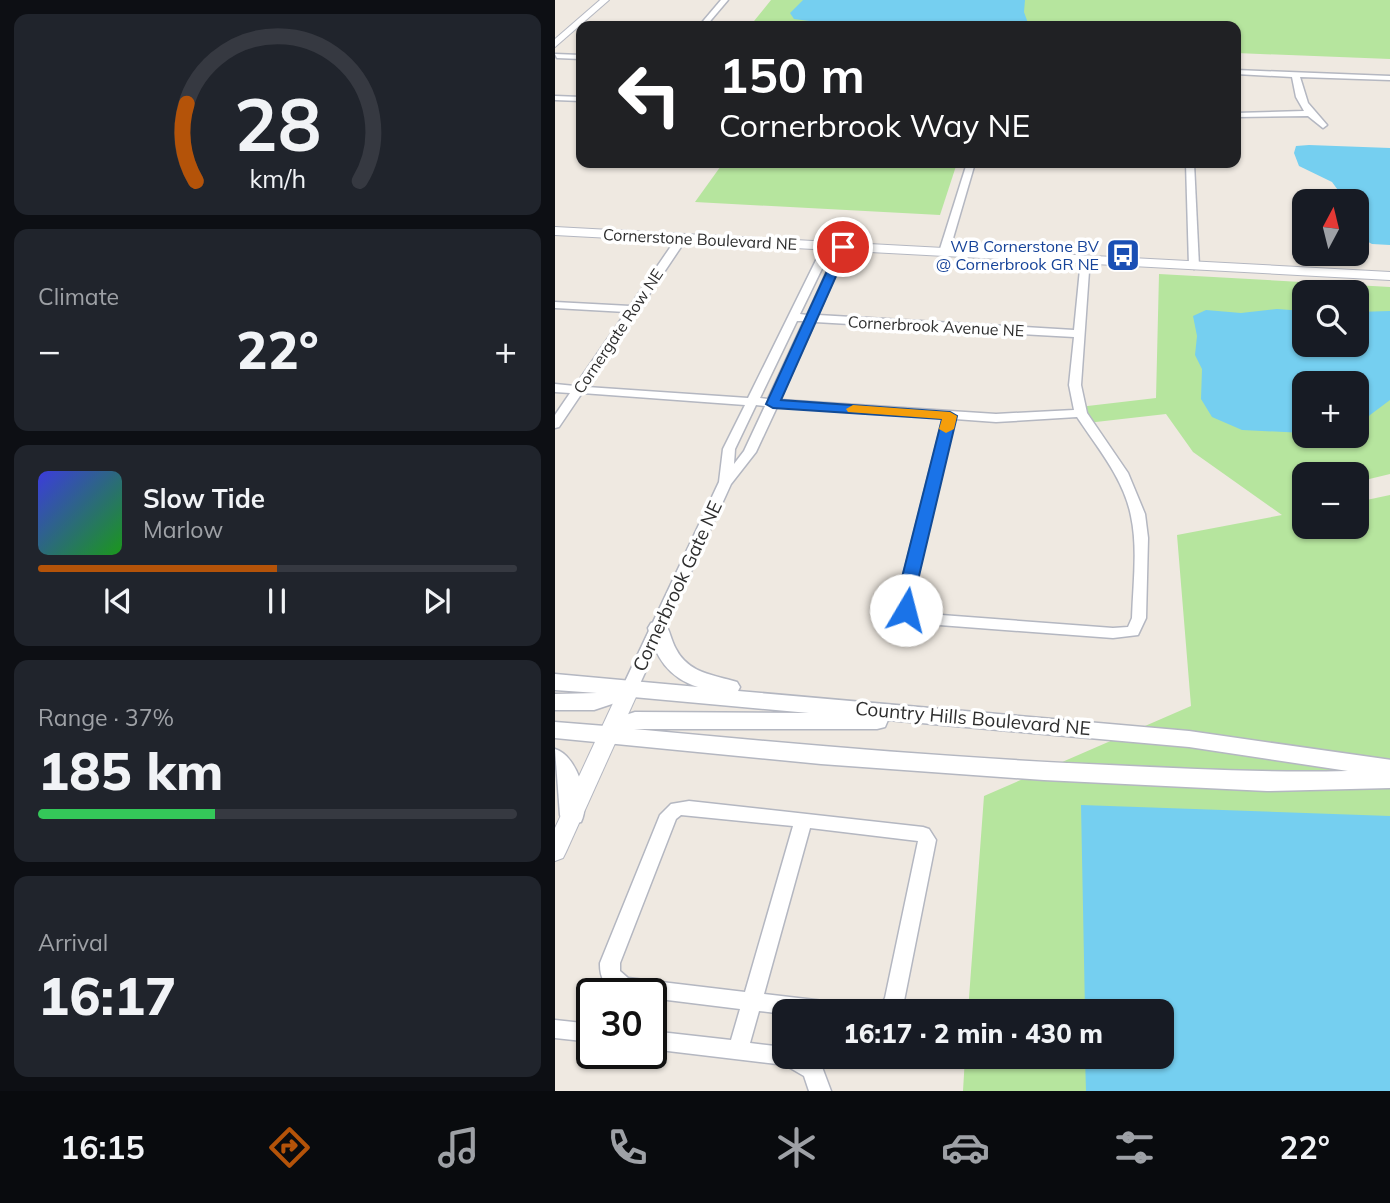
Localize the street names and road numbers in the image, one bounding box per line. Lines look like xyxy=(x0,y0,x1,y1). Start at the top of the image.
street label: Cornerstone Boulevard NE xyxy=(602,224,798,254)
street label: Cornergate Row NE xyxy=(569,265,667,397)
street label: Cornerbrook Avenue NE xyxy=(847,311,1025,341)
street label: Cornerbrook Gate NE xyxy=(627,497,727,675)
street label: Country Hills Boulevard NE xyxy=(854,696,1092,740)

